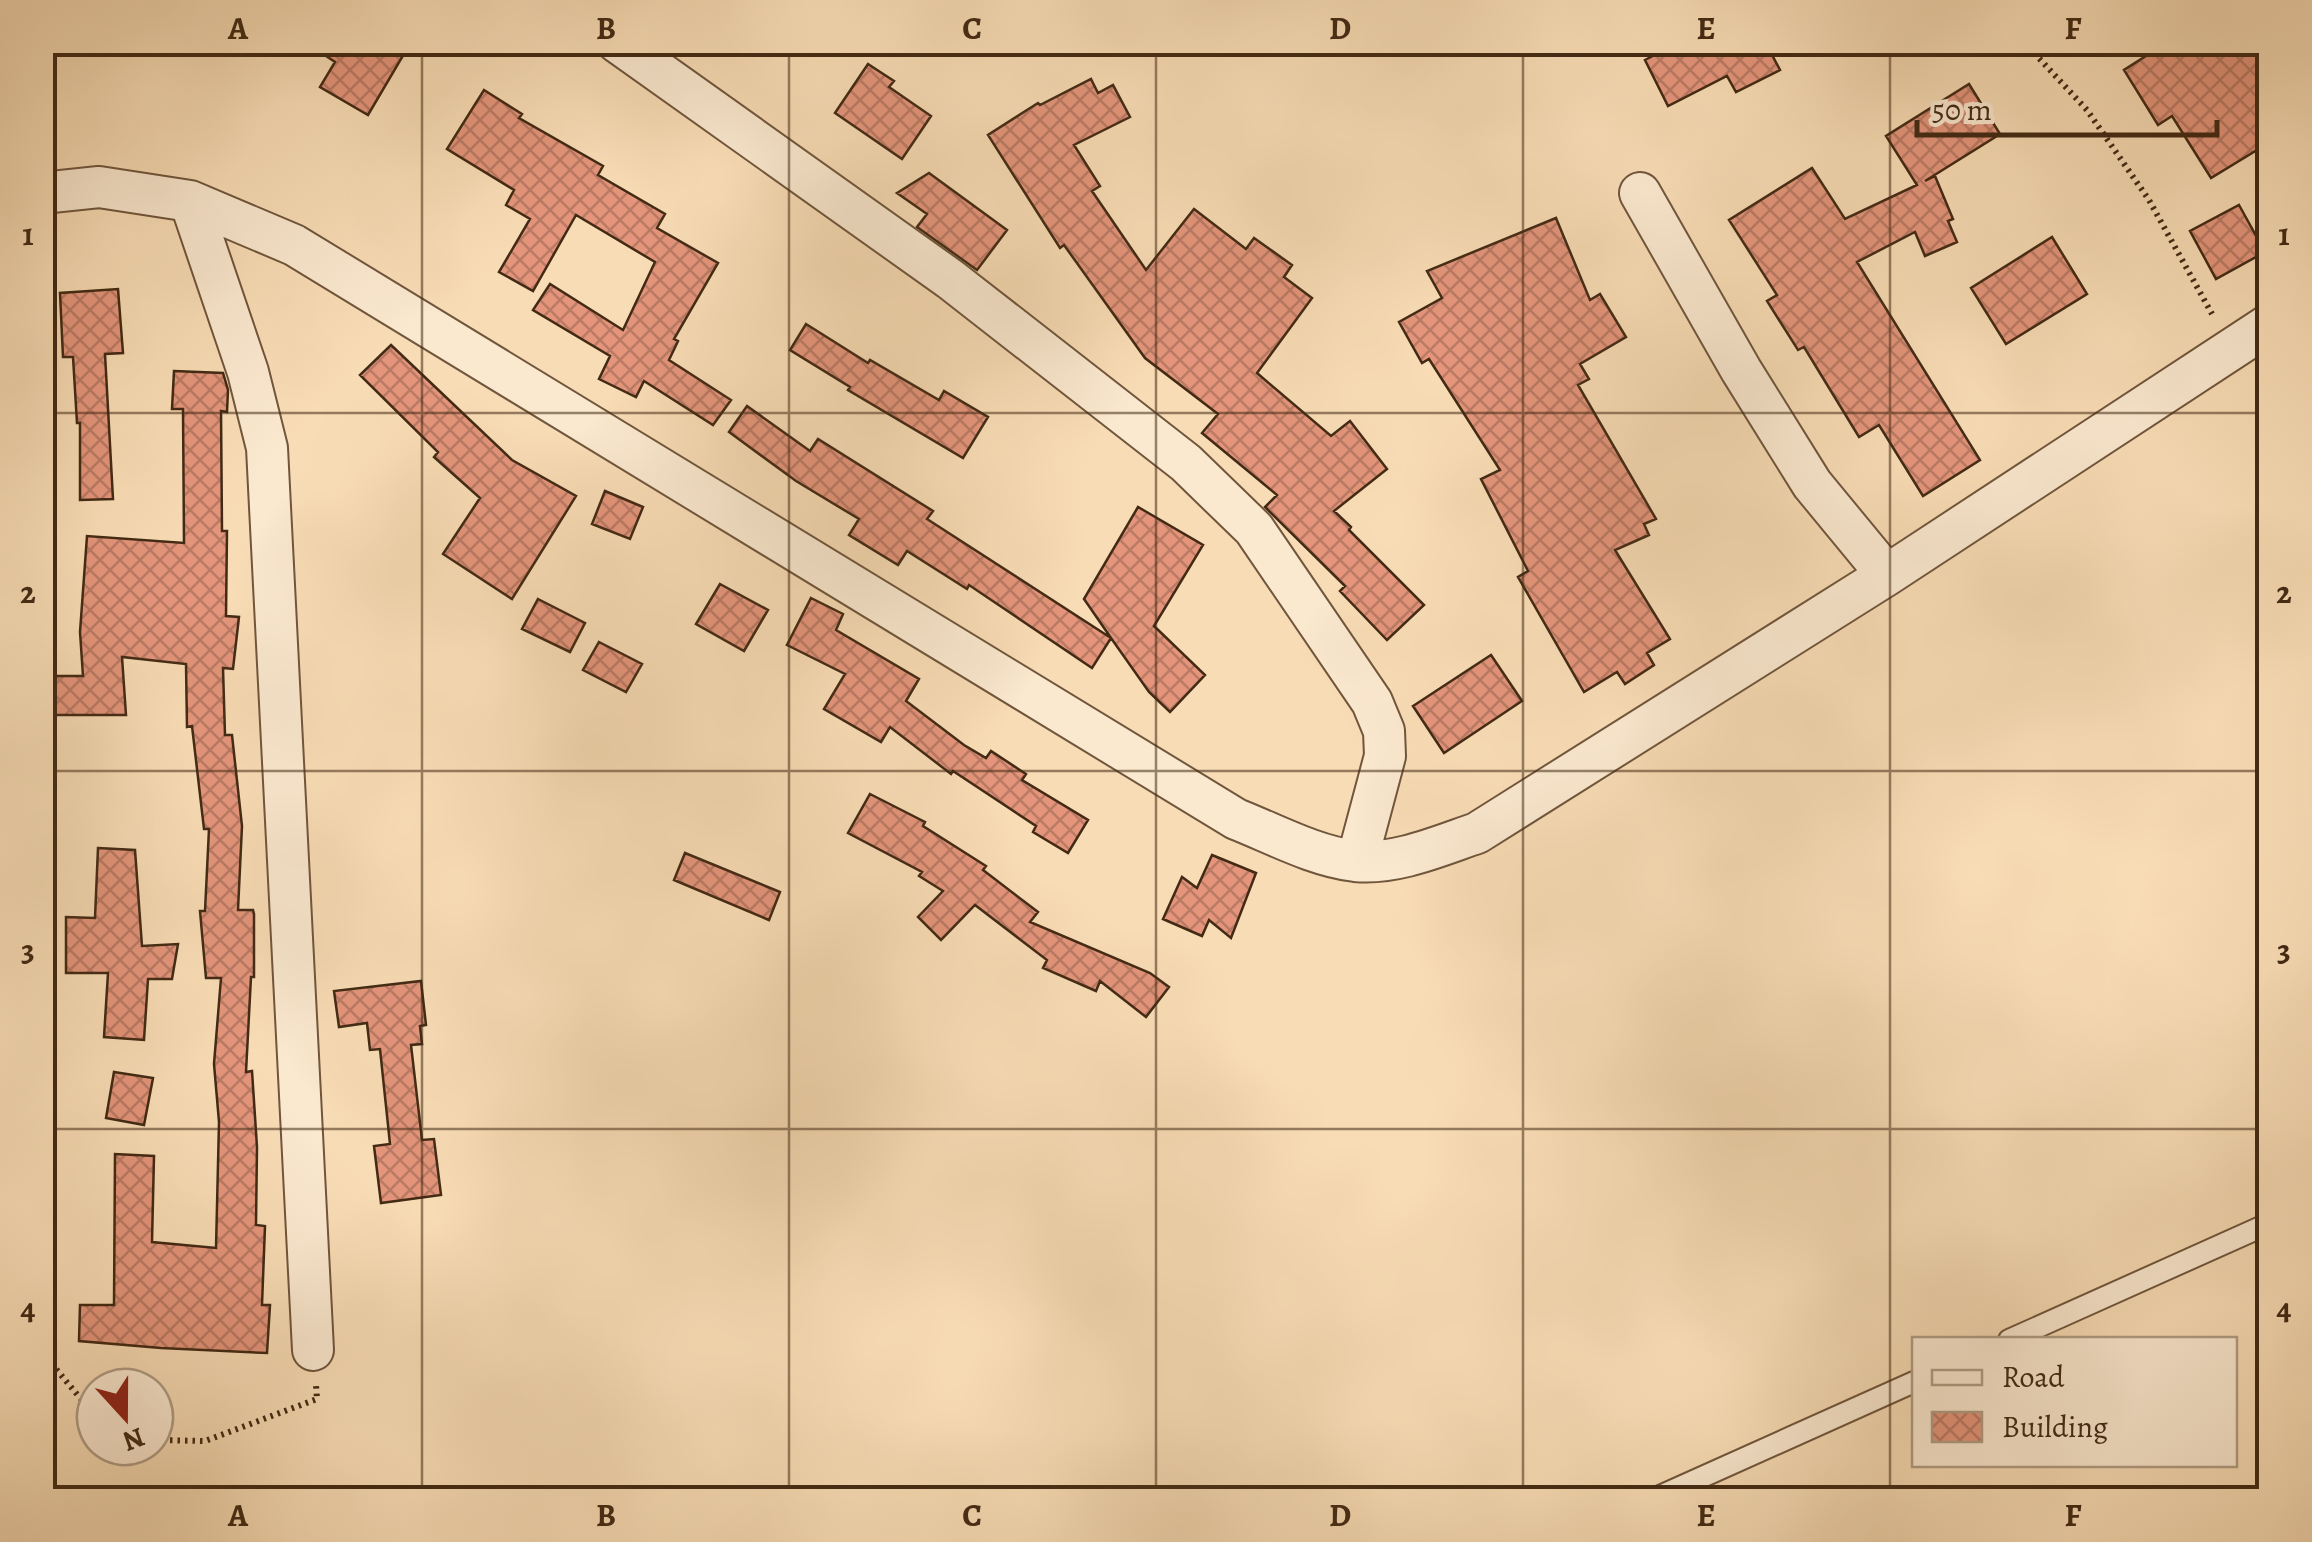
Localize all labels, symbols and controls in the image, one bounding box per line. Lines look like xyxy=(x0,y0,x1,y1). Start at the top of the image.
text: A xyxy=(227,6,249,50)
text: B xyxy=(596,6,616,50)
text: C xyxy=(962,6,982,50)
text: D xyxy=(1329,6,1351,50)
text: E xyxy=(1696,6,1716,50)
text: F xyxy=(2065,6,2082,50)
scale bar xyxy=(1917,75,2217,137)
text: 50 m xyxy=(1932,90,1992,130)
text: 1 xyxy=(22,212,34,256)
text: 1 xyxy=(2278,212,2290,256)
text: 2 xyxy=(20,570,36,614)
text: 2 xyxy=(2276,570,2292,614)
text: 3 xyxy=(21,928,35,972)
text: 3 xyxy=(2277,928,2291,972)
text: 4 xyxy=(20,1286,36,1330)
text: 4 xyxy=(2276,1286,2292,1330)
legend xyxy=(1912,1337,2237,1467)
text: Road xyxy=(2002,1357,2065,1397)
north arrow xyxy=(75,1367,175,1467)
text: Building xyxy=(2002,1407,2108,1447)
text: N xyxy=(117,1418,150,1461)
text: A xyxy=(227,1493,249,1537)
text: B xyxy=(596,1493,616,1537)
text: C xyxy=(962,1493,982,1537)
text: D xyxy=(1329,1493,1351,1537)
text: E xyxy=(1696,1493,1716,1537)
text: F xyxy=(2065,1493,2082,1537)

